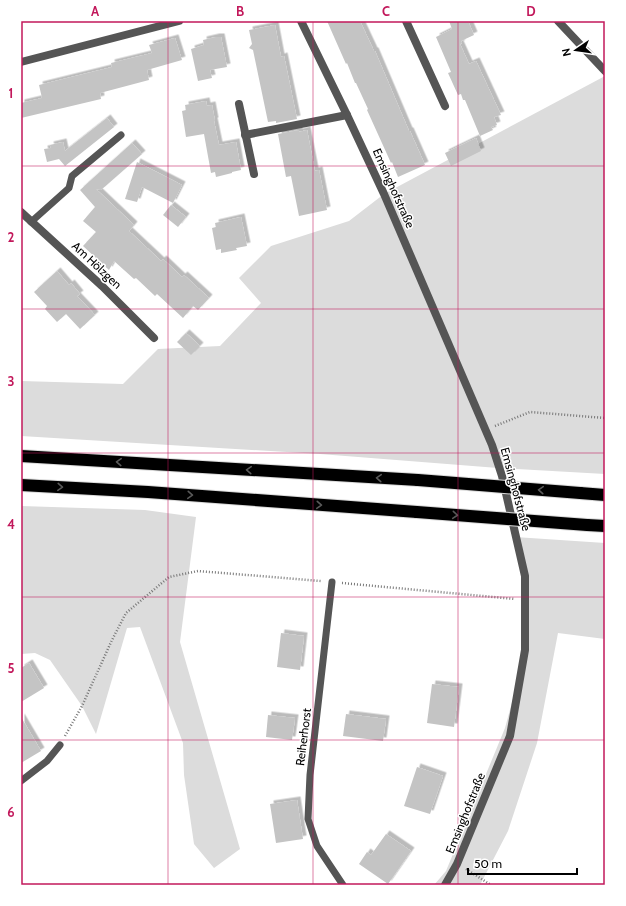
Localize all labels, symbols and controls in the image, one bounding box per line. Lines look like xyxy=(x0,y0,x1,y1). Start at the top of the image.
text: A xyxy=(91,3,100,19)
text: B xyxy=(236,3,244,19)
text: C xyxy=(382,3,390,19)
text: D xyxy=(526,3,536,19)
north arrow xyxy=(556,30,596,70)
text: N xyxy=(559,47,574,58)
text: 1 xyxy=(9,85,13,101)
street label: Emsinghofstraße xyxy=(370,146,418,230)
text: 2 xyxy=(8,229,15,245)
street label: Am Hölzgen xyxy=(69,238,125,292)
text: 3 xyxy=(7,373,15,389)
street label: Emsinghofstraße xyxy=(498,446,534,532)
one-way arrow xyxy=(116,458,122,466)
one-way arrow xyxy=(246,465,252,474)
one-way arrow xyxy=(376,474,382,482)
one-way arrow xyxy=(57,483,63,492)
one-way arrow xyxy=(538,485,544,494)
one-way arrow xyxy=(187,491,193,500)
one-way arrow xyxy=(316,500,322,509)
one-way arrow xyxy=(452,510,458,519)
text: 4 xyxy=(7,516,15,532)
text: 5 xyxy=(8,660,15,676)
street label: Reiherhorst xyxy=(292,707,314,767)
street label: Emsinghofstraße xyxy=(442,770,488,856)
text: 6 xyxy=(7,804,15,820)
scale bar xyxy=(468,850,577,876)
text: 50 m xyxy=(474,856,502,871)

